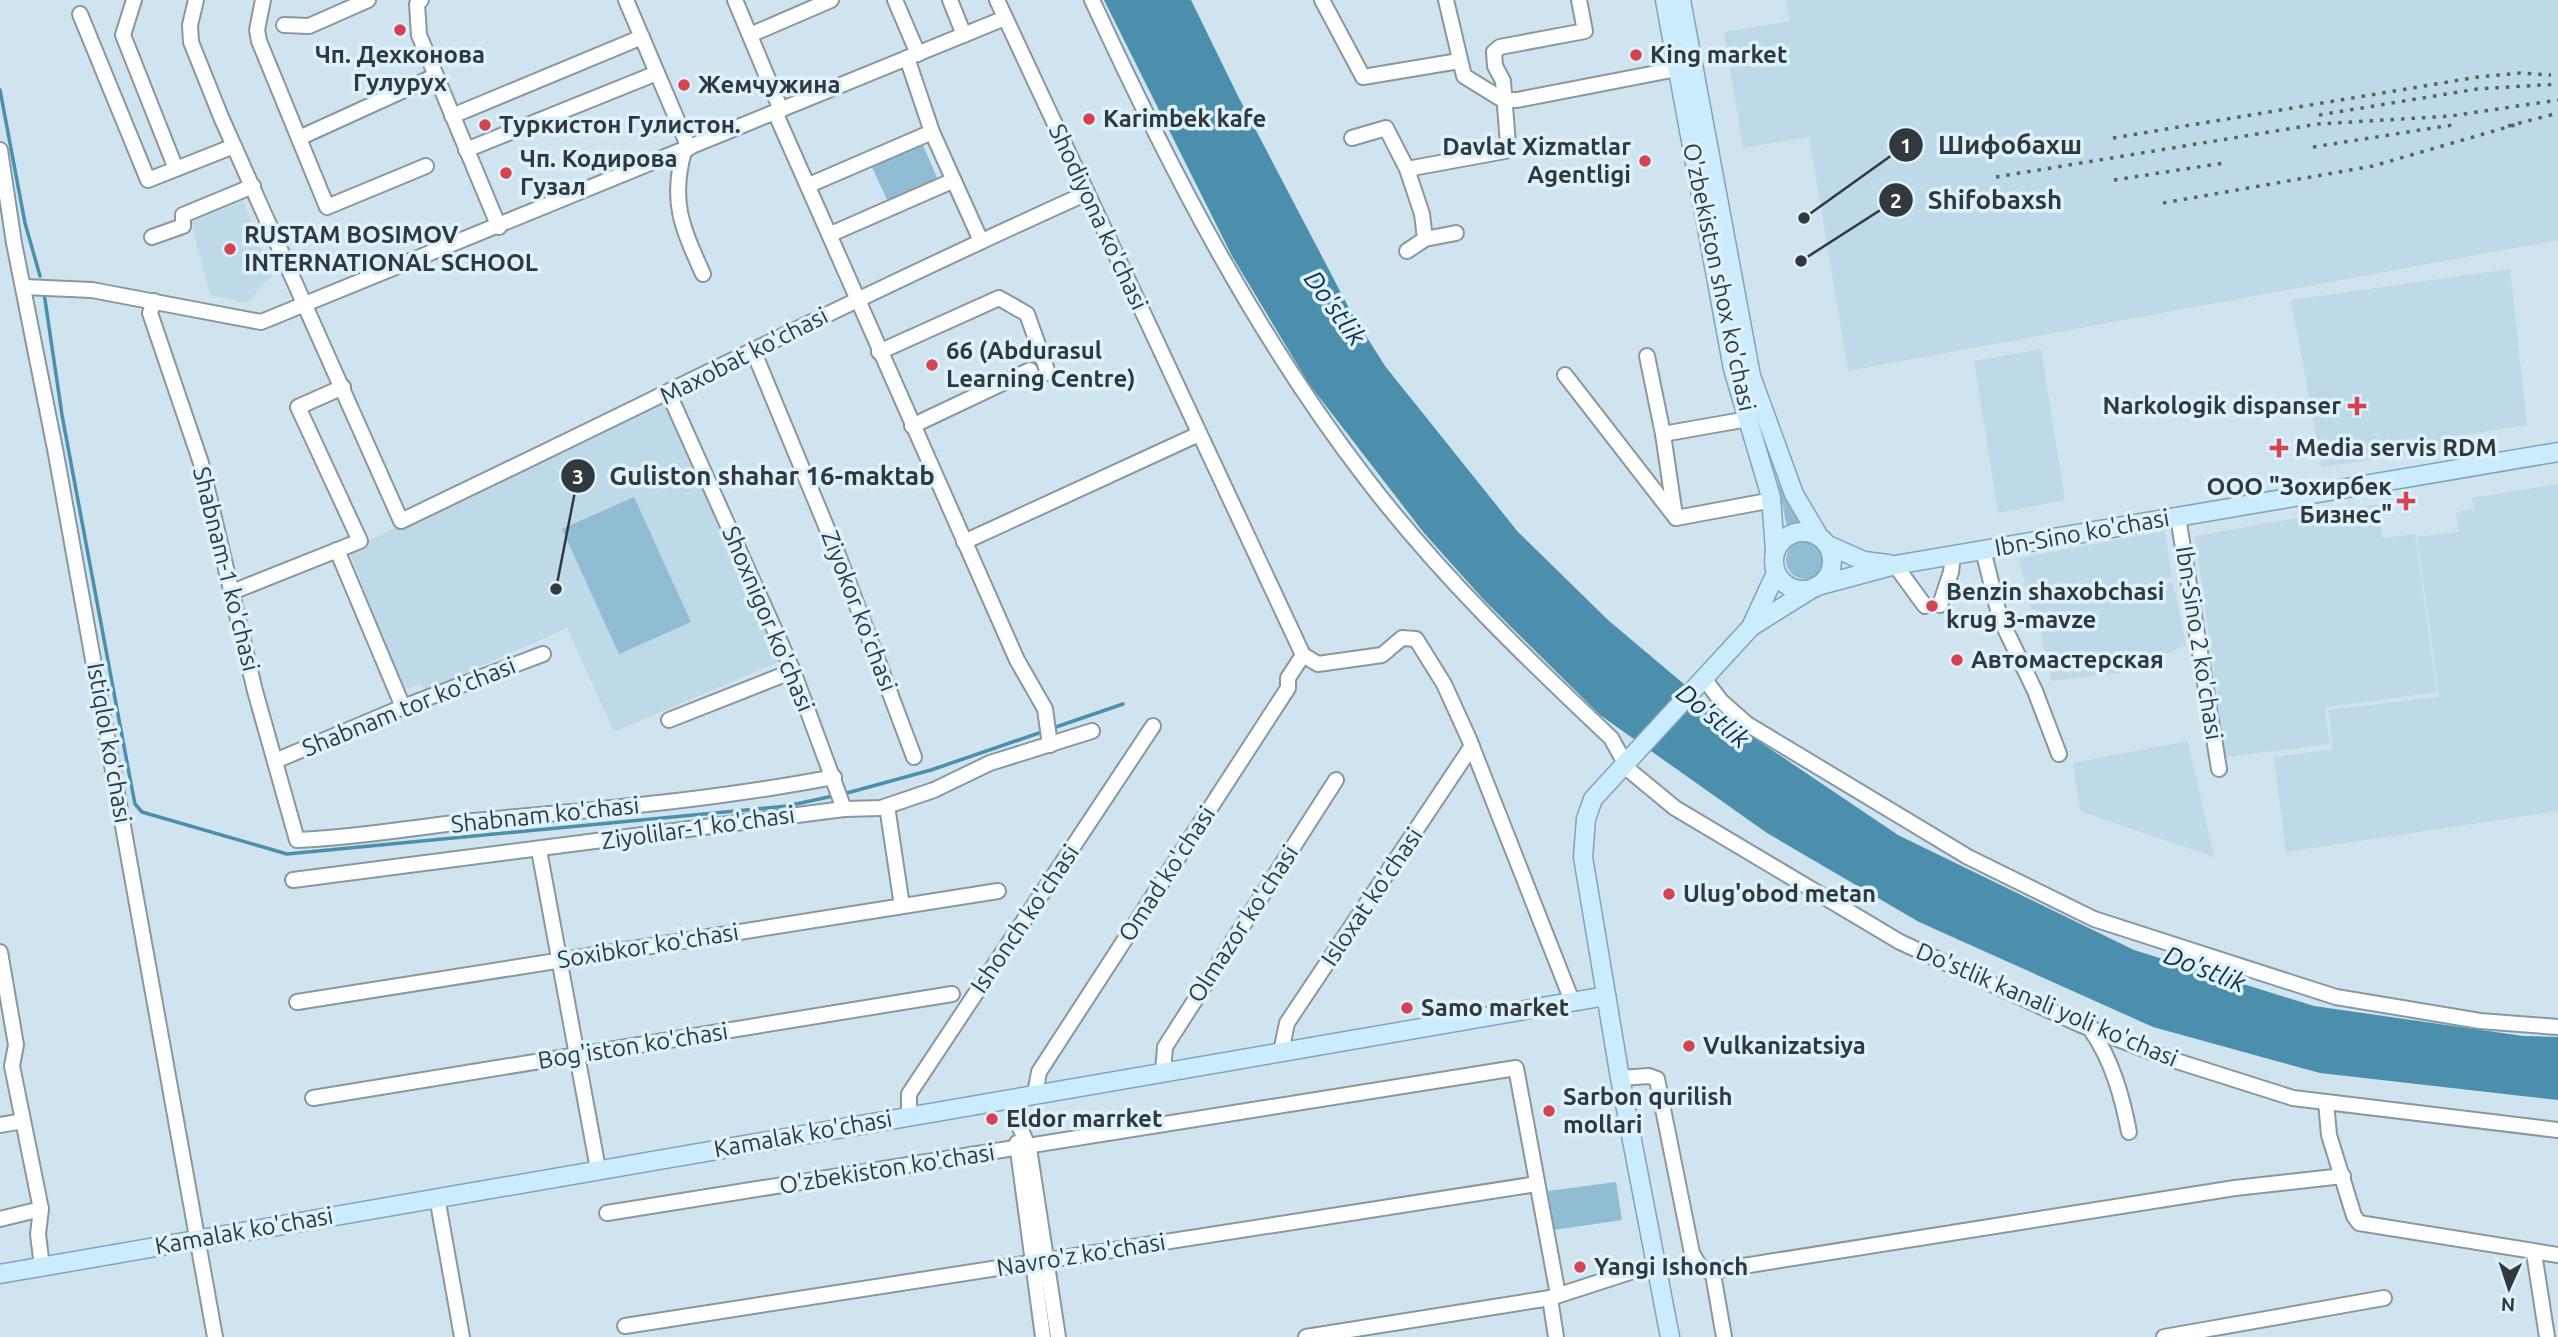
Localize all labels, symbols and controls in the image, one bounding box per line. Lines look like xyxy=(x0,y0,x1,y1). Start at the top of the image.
marker: Чп. Дехконова Гулурух xyxy=(392,22,408,38)
place label: Чп. Дехконова Гулурух xyxy=(315,41,485,96)
place label: King market xyxy=(1650,41,1787,68)
marker: King market xyxy=(1628,47,1644,63)
place label: Жемчужина xyxy=(698,71,840,98)
marker: Жемчужина xyxy=(676,77,692,93)
place label: Karimbek kafe xyxy=(1103,105,1266,132)
place label: Туркистон Гулистон. xyxy=(499,111,741,138)
marker: Karimbek kafe xyxy=(1081,111,1097,127)
marker: Туркистон Гулистон. xyxy=(477,117,493,133)
street label: Shodiyona ko'chasi xyxy=(1044,120,1153,314)
callout: Шифобахш xyxy=(1889,122,2096,169)
text: Шифобахш xyxy=(1938,130,2082,159)
place label: Davlat Xizmatlar Agentligi xyxy=(1442,133,1631,188)
text: 1 xyxy=(1900,133,1912,157)
street label: O'zbekiston shox ko'chasi xyxy=(1678,140,1761,413)
place label: Чп. Кодирова Гузал xyxy=(520,145,678,200)
marker: Davlat Xizmatlar Agentligi xyxy=(1637,153,1653,169)
marker: Чп. Кодирова Гузал xyxy=(498,165,514,181)
callout: Shifobaxsh xyxy=(1879,177,2077,224)
text: Shifobaxsh xyxy=(1928,185,2062,214)
text: 2 xyxy=(1890,188,1902,212)
place label: RUSTAM BOSIMOV INTERNATIONAL SCHOOL xyxy=(244,221,538,276)
marker: RUSTAM BOSIMOV INTERNATIONAL SCHOOL xyxy=(222,241,238,257)
water label: Do'stlik xyxy=(1299,265,1373,351)
street label: Maxobat ko'chasi xyxy=(655,302,832,410)
place label: 66 (Abdurasul Learning Centre) xyxy=(946,337,1136,392)
marker: 66 (Abdurasul Learning Centre) xyxy=(924,357,940,373)
place label: Narkologik dispanser xyxy=(2103,392,2341,419)
marker: Narkologik dispanser xyxy=(2347,396,2367,416)
place label: Media servis RDM xyxy=(2295,434,2497,461)
marker: Media servis RDM xyxy=(2269,438,2289,458)
callout: Guliston shahar 16-maktab xyxy=(560,453,949,500)
text: Guliston shahar 16-maktab xyxy=(609,461,935,490)
street label: Shabnam-1 ko'chasi xyxy=(188,464,265,674)
text: 3 xyxy=(572,464,584,488)
place label: ООО "Зохирбек Бизнес" xyxy=(2207,473,2392,528)
marker: ООО "Зохирбек Бизнес" xyxy=(2398,493,2414,509)
street label: Ibn-Sino ko'chasi xyxy=(1992,504,2171,561)
street label: Shoxnigor ko'chasi xyxy=(717,522,820,715)
street label: Ziyokor ko'chasi xyxy=(816,527,903,695)
street label: Ibn-Sino 2 ko'chasi xyxy=(2171,544,2228,742)
place label: Benzin shaxobchasi krug 3-mavze xyxy=(1946,578,2165,633)
marker: Benzin shaxobchasi krug 3-mavze xyxy=(1924,598,1940,614)
place label: Автомастерская xyxy=(1971,646,2164,673)
street label: Shabnam tor ko'chasi xyxy=(298,651,519,762)
marker: Автомастерская xyxy=(1949,652,1965,668)
street label: Istiqlol ko'chasi xyxy=(82,661,137,825)
water label: Do'stlik xyxy=(1671,678,1756,754)
street label: Shabnam ko'chasi xyxy=(449,791,640,838)
street label: Ziyolilar-1 ko'chasi xyxy=(600,801,796,854)
street label: Omad ko'chasi xyxy=(1113,801,1220,946)
street label: Isloxat ko'chasi xyxy=(1316,823,1428,971)
street label: Ishonch ko'chasi xyxy=(965,840,1084,998)
street label: Olmazor ko'chasi xyxy=(1182,840,1303,1007)
place label: Ulug'obod metan xyxy=(1683,880,1876,907)
marker: Ulug'obod metan xyxy=(1661,886,1677,902)
street label: Soxibkor ko'chasi xyxy=(555,918,740,973)
street label: Do'stlik kanali yoli ko'chasi xyxy=(1912,937,2182,1072)
water label: Do'stlik xyxy=(2160,940,2251,998)
place label: Samo market xyxy=(1421,994,1569,1021)
marker: Samo market xyxy=(1399,1000,1415,1016)
street label: Bog'iston ko'chasi xyxy=(536,1017,730,1074)
place label: Vulkanizatsiya xyxy=(1703,1032,1866,1059)
marker: Vulkanizatsiya xyxy=(1681,1038,1697,1054)
place label: Sarbon qurilish mollari xyxy=(1563,1083,1733,1138)
marker: Sarbon qurilish mollari xyxy=(1541,1103,1557,1119)
street label: Kamalak ko'chasi xyxy=(712,1105,894,1162)
place label: Eldor marrket xyxy=(1006,1105,1162,1132)
marker: Eldor marrket xyxy=(984,1111,1000,1127)
street label: O'zbekiston ko'chasi xyxy=(777,1138,997,1199)
street label: Kamalak ko'chasi xyxy=(153,1202,335,1259)
street label: Navro'z ko'chasi xyxy=(995,1228,1167,1281)
place label: Yangi Ishonch xyxy=(1594,1253,1748,1280)
north arrow xyxy=(2474,1253,2544,1323)
marker: Yangi Ishonch xyxy=(1572,1259,1588,1275)
text: N xyxy=(2500,1294,2516,1316)

